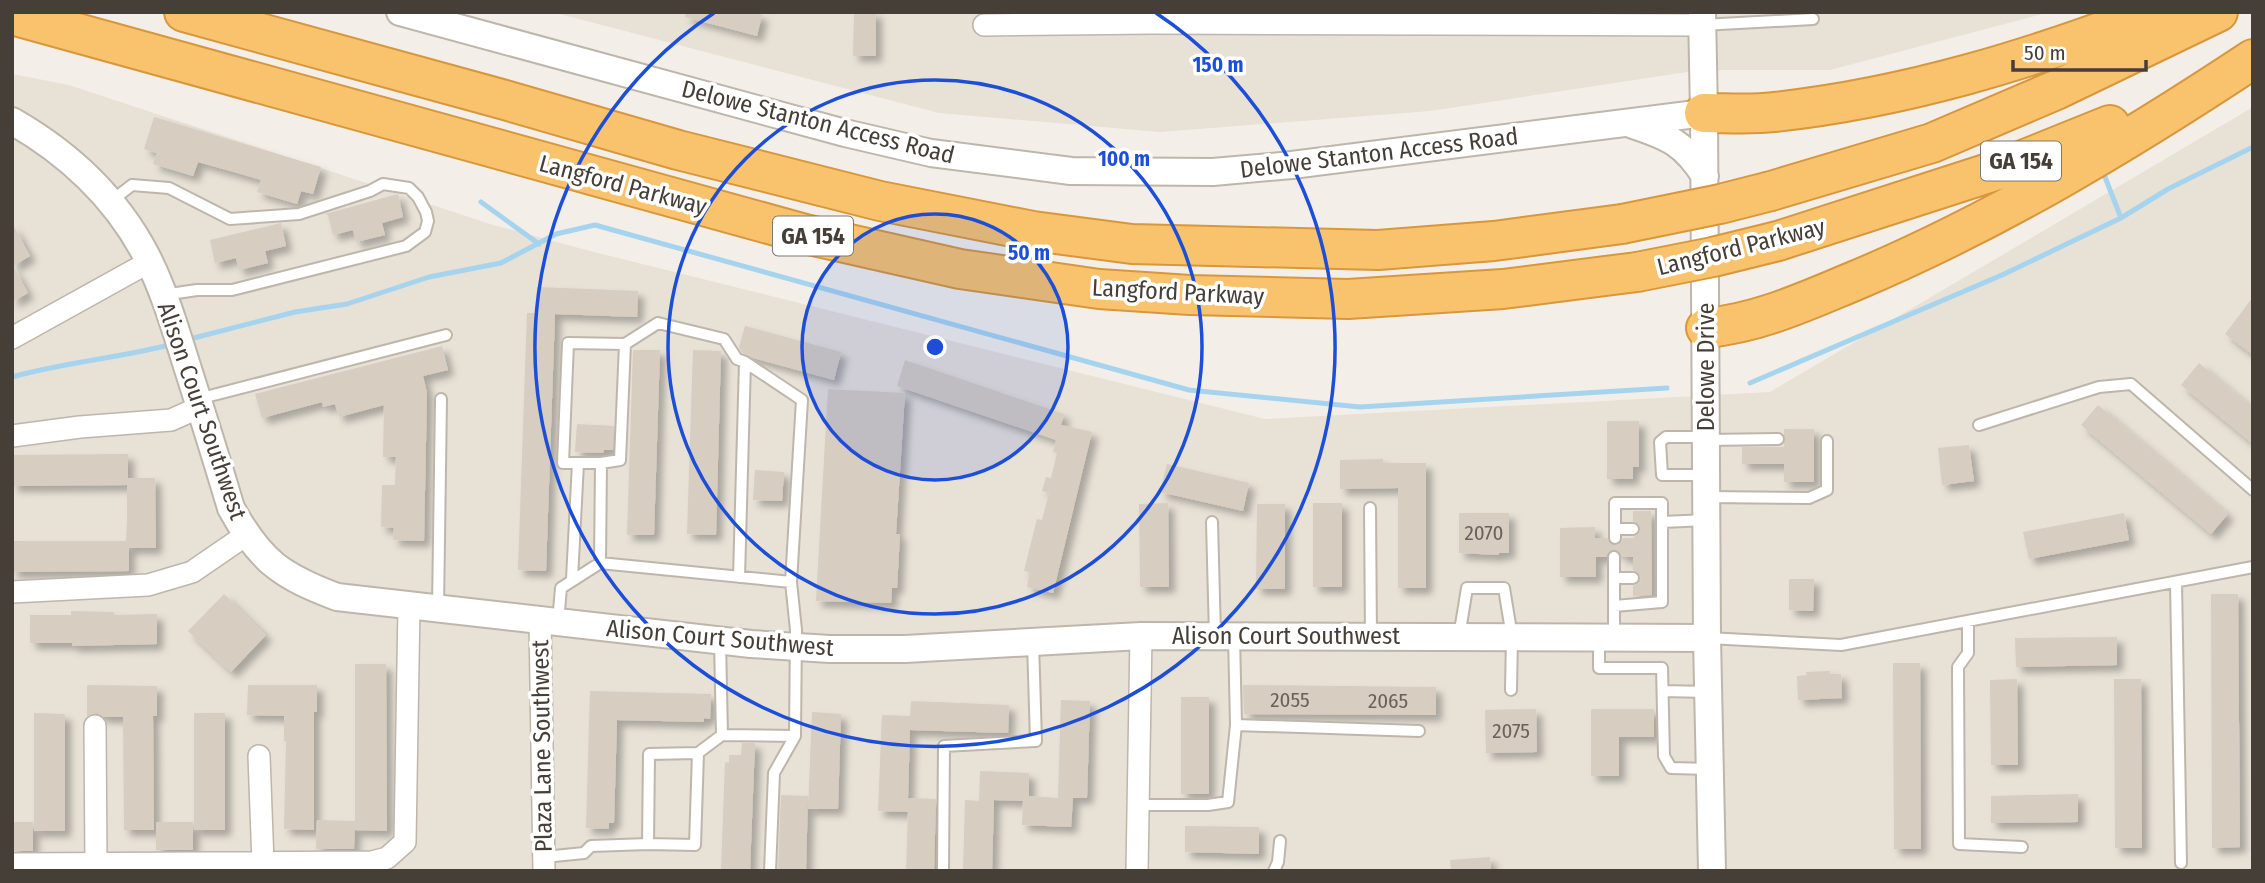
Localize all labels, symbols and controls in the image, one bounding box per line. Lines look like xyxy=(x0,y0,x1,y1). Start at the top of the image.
scale bar xyxy=(2013,28,2146,72)
text: 50 m xyxy=(2024,40,2066,66)
text: 150 m xyxy=(1192,52,1244,78)
street label: Delowe Stanton Access Road xyxy=(679,75,957,169)
street label: Delowe Stanton Access Road xyxy=(1238,122,1520,184)
road number: GA 154 xyxy=(1981,142,2061,180)
text: 100 m xyxy=(1098,146,1150,172)
street label: Langford Parkway xyxy=(536,149,710,221)
street label: Langford Parkway xyxy=(1654,213,1828,281)
road number: GA 154 xyxy=(773,216,853,256)
text: 50 m xyxy=(1008,240,1050,266)
street label: Langford Parkway xyxy=(1091,274,1265,311)
street label: Alison Court Southwest xyxy=(152,299,252,524)
street label: Delowe Drive xyxy=(1692,303,1720,431)
centre of rings xyxy=(923,335,947,359)
house number: 2070 xyxy=(1464,520,1504,546)
street label: Alison Court Southwest xyxy=(605,614,835,662)
street label: Alison Court Southwest xyxy=(1172,622,1400,650)
street label: Plaza Lane Southwest xyxy=(526,639,558,852)
house number: 2055 xyxy=(1270,687,1310,713)
house number: 2065 xyxy=(1368,688,1408,714)
house number: 2075 xyxy=(1492,718,1530,744)

